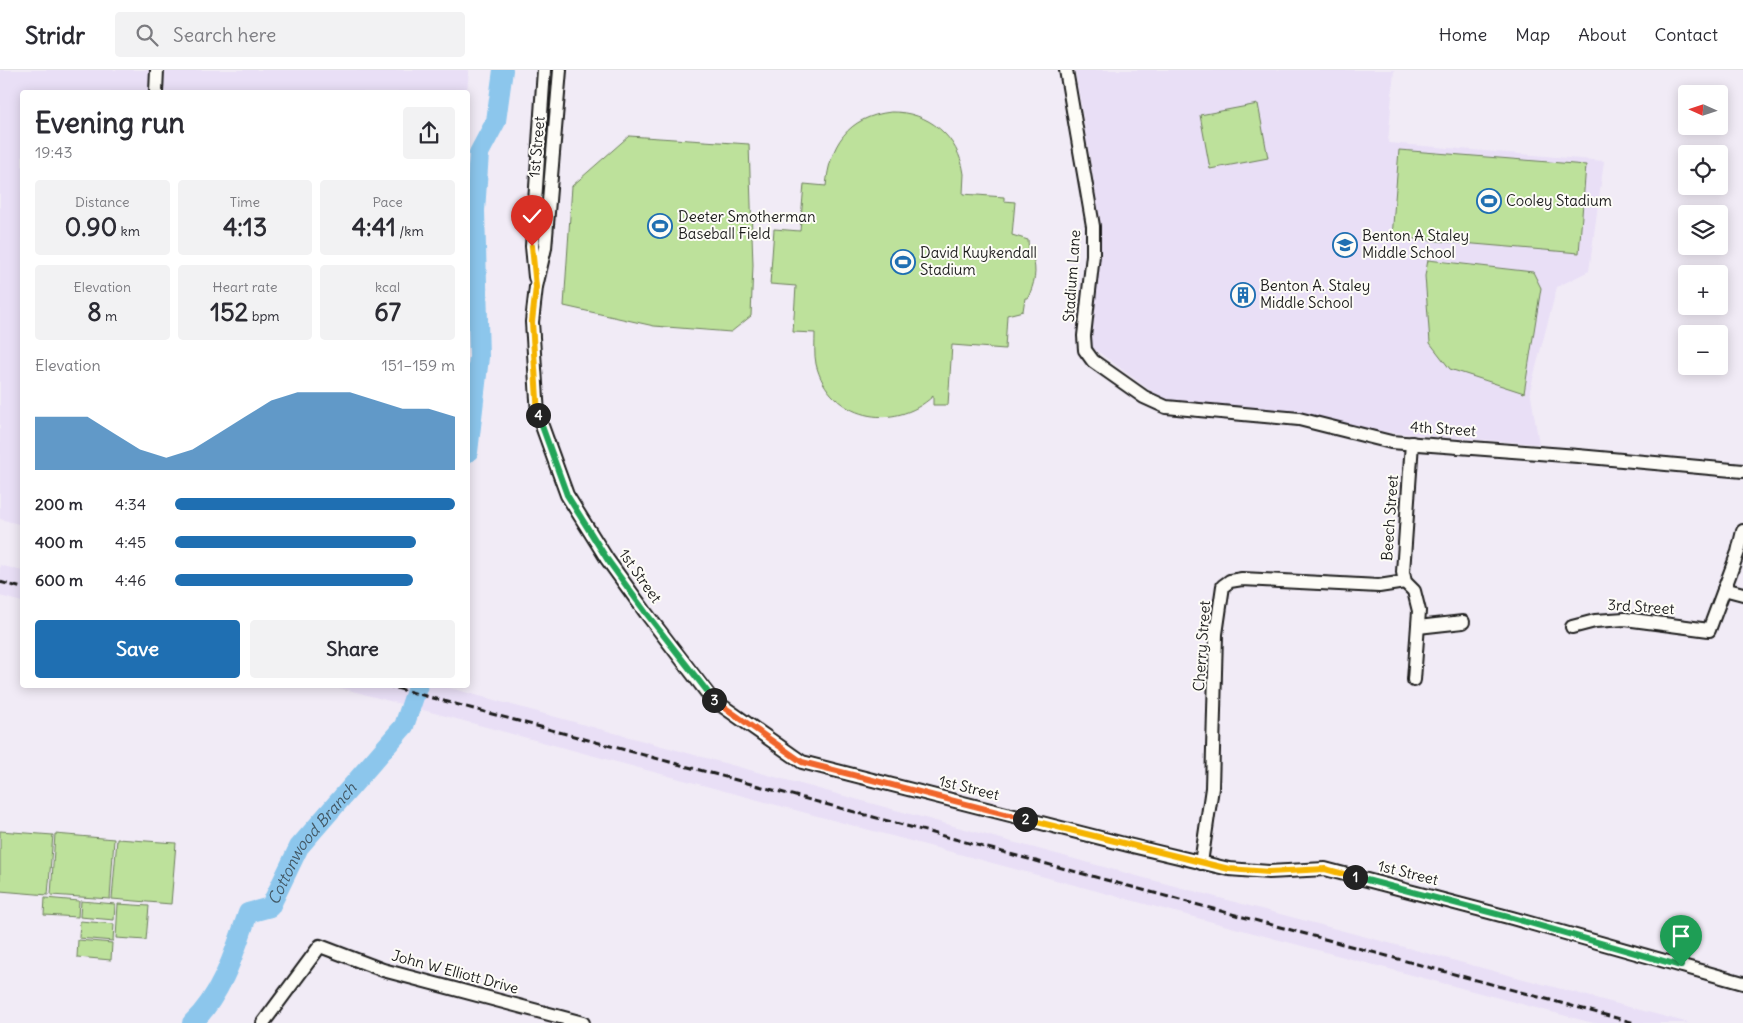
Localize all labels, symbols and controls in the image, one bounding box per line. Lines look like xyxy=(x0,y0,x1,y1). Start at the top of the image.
search box xyxy=(115,12,465,57)
text: Stridr xyxy=(25,20,85,50)
icon: search xyxy=(133,21,161,49)
text: Search here xyxy=(173,23,276,47)
text: Home xyxy=(1439,23,1487,46)
text: Map xyxy=(1515,23,1550,46)
text: About xyxy=(1578,23,1626,46)
text: Contact xyxy=(1654,23,1718,46)
north arrow xyxy=(1678,85,1728,135)
map controls xyxy=(1678,85,1728,375)
text: Evening run xyxy=(35,105,185,141)
button: share xyxy=(403,107,455,159)
street label: 1st Street xyxy=(524,116,549,178)
text: 19:43 xyxy=(35,142,73,162)
button: locate xyxy=(1678,145,1728,195)
sports icon: Cooley Stadium xyxy=(1476,188,1502,214)
place label: Cooley Stadium xyxy=(1506,191,1612,210)
text: Distance xyxy=(75,193,130,211)
text: Time xyxy=(230,193,260,211)
text: Pace xyxy=(372,193,403,211)
pin xyxy=(511,195,553,246)
icon: check xyxy=(518,202,546,230)
button: layers xyxy=(1678,205,1728,255)
place label: Deeter Smotherman Baseball Field xyxy=(678,207,816,243)
text: 0.90 xyxy=(65,211,117,243)
text: 4:13 xyxy=(223,211,267,243)
text: 4:41 xyxy=(352,211,396,243)
sports icon: Deeter Smotherman Baseball Field xyxy=(647,213,673,239)
text: km xyxy=(117,222,140,240)
text: /km xyxy=(396,222,424,240)
place label: Benton A Staley Middle School xyxy=(1362,226,1469,262)
street label: Stadium Lane xyxy=(1059,229,1084,323)
school or university icon: Benton A Staley Middle School xyxy=(1332,232,1358,258)
place label: David Kuykendall Stadium xyxy=(920,243,1037,279)
sports icon: David Kuykendall Stadium xyxy=(890,249,916,275)
button: + xyxy=(1678,265,1728,315)
place label: Benton A. Staley Middle School xyxy=(1260,276,1370,312)
text: Elevation xyxy=(74,278,131,296)
text: Heart rate xyxy=(213,278,277,296)
text: kcal xyxy=(375,278,400,296)
building icon: Benton A. Staley Middle School xyxy=(1230,282,1256,308)
text: 8 xyxy=(87,296,102,328)
text: 152 xyxy=(210,296,248,328)
text: 67 xyxy=(374,296,401,328)
text: m xyxy=(102,307,117,325)
text: bpm xyxy=(248,307,280,325)
button: − xyxy=(1678,325,1728,375)
text: Elevation xyxy=(35,355,101,375)
text: 151–159 m xyxy=(381,355,455,375)
pin: 4 xyxy=(526,402,550,428)
text: 4 xyxy=(534,406,543,424)
street label: 4th Street xyxy=(1409,417,1477,440)
street label: Beech Street xyxy=(1377,474,1402,561)
text: 200 m xyxy=(35,494,83,514)
text: 4:34 xyxy=(115,494,146,514)
text: 400 m xyxy=(35,532,83,552)
text: 4:45 xyxy=(115,532,146,552)
street label: 1st Street xyxy=(615,545,666,606)
text: 600 m xyxy=(35,570,83,590)
text: 4:46 xyxy=(115,570,146,590)
street label: 3rd Street xyxy=(1607,595,1675,618)
street label: Cherry Street xyxy=(1189,600,1214,692)
button: Save xyxy=(35,620,240,678)
button: Share xyxy=(250,620,455,678)
pin: 3 xyxy=(702,688,726,712)
text: 3 xyxy=(711,691,718,709)
street label: 1st Street xyxy=(937,771,1001,804)
water label: Cottonwood Branch xyxy=(263,778,361,908)
pin: 2 xyxy=(1012,806,1038,832)
text: 2 xyxy=(1022,810,1029,828)
street label: 1st Street xyxy=(1376,856,1440,889)
pin: 1 xyxy=(1342,864,1368,890)
text: 1 xyxy=(1353,868,1358,886)
pin xyxy=(1660,915,1702,966)
icon: arrive xyxy=(1667,922,1695,950)
street label: John W Elliott Drive xyxy=(390,945,521,998)

